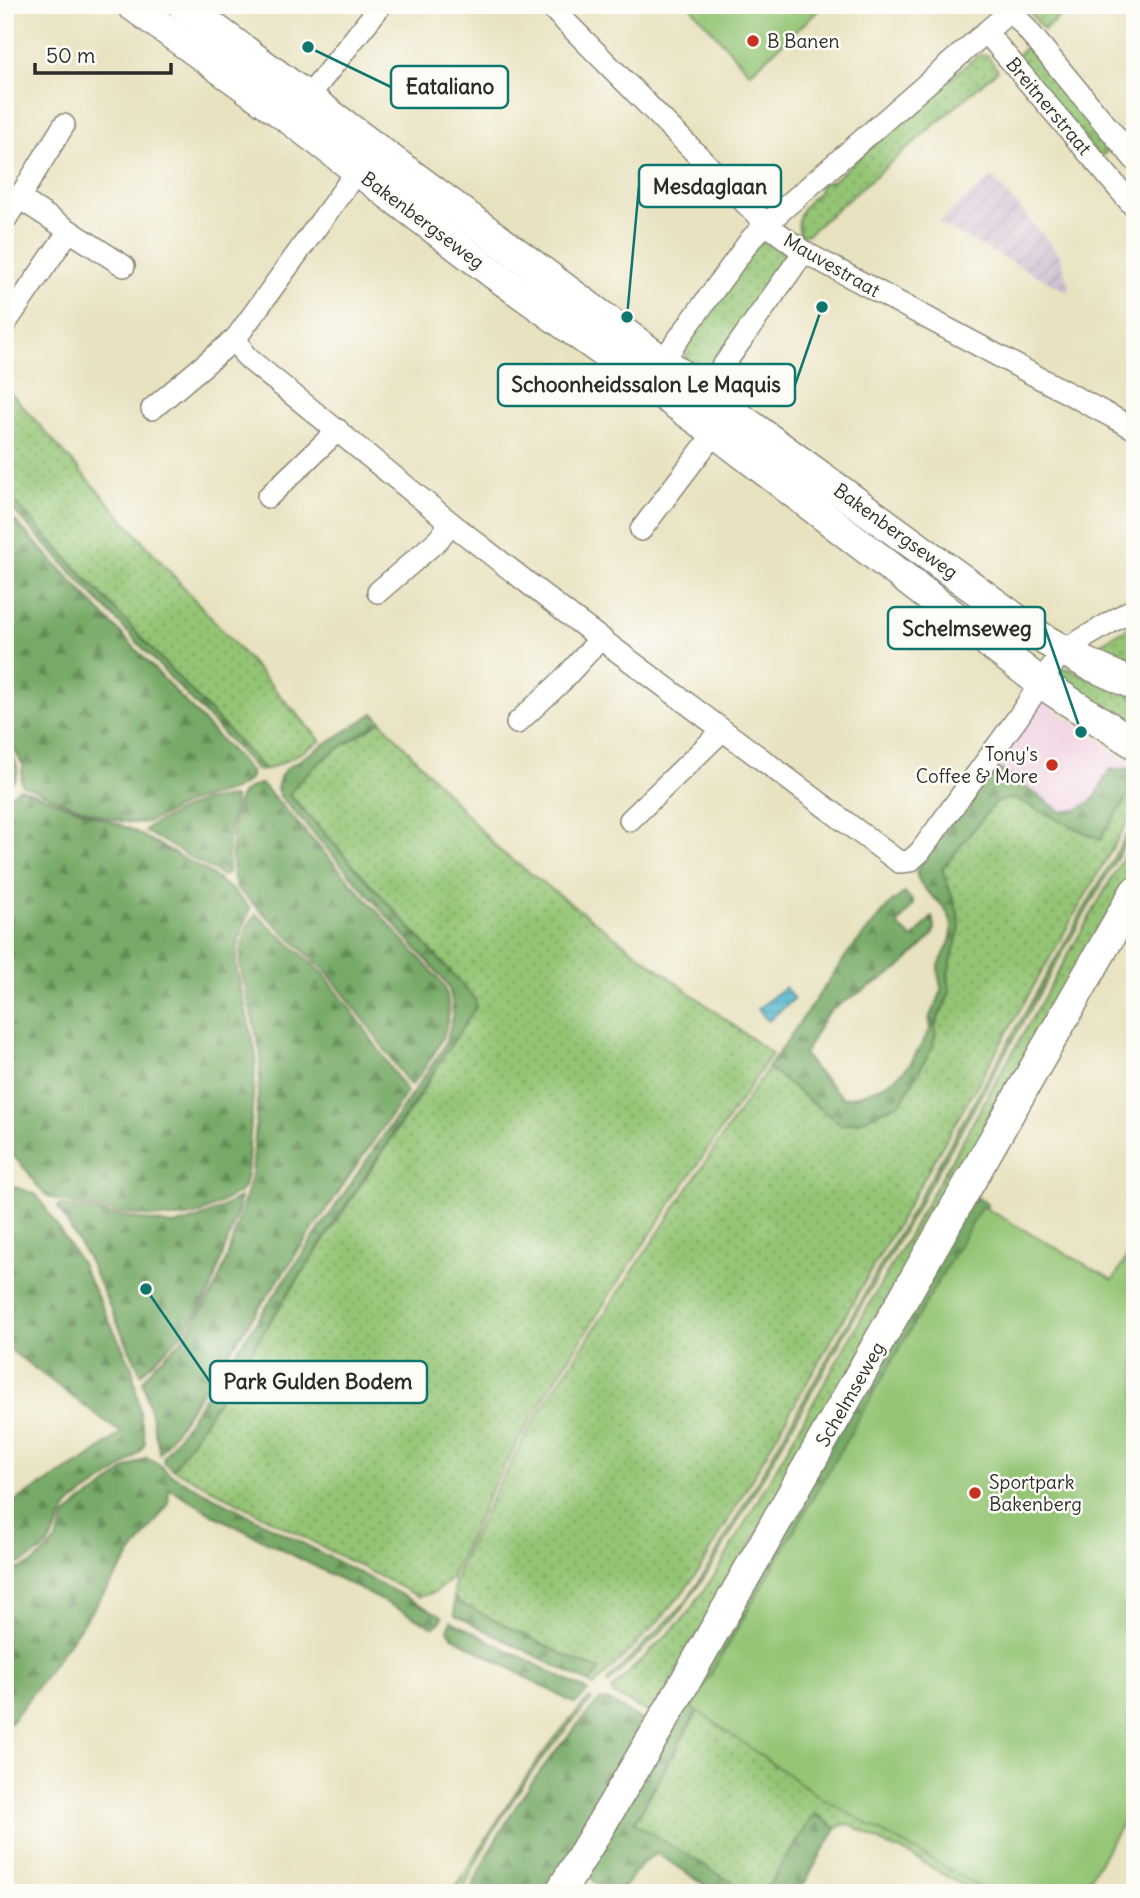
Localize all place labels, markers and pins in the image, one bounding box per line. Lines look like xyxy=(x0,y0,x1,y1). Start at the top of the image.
place label: B Banen xyxy=(767,29,840,53)
marker: B Banen xyxy=(745,33,761,49)
callout: Eataliano xyxy=(391,66,508,108)
callout: Mesdaglaan xyxy=(639,165,781,207)
callout: Schoonheidssalon Le Maquis xyxy=(498,364,795,406)
callout: Schelmseweg xyxy=(888,607,1045,649)
place label: Tony's Coffee & More xyxy=(916,742,1038,788)
marker: Tony's Coffee & More xyxy=(1044,757,1060,773)
callout: Park Gulden Bodem xyxy=(210,1361,427,1403)
place label: Sportpark Bakenberg xyxy=(989,1470,1082,1516)
marker: Sportpark Bakenberg xyxy=(967,1485,983,1501)

